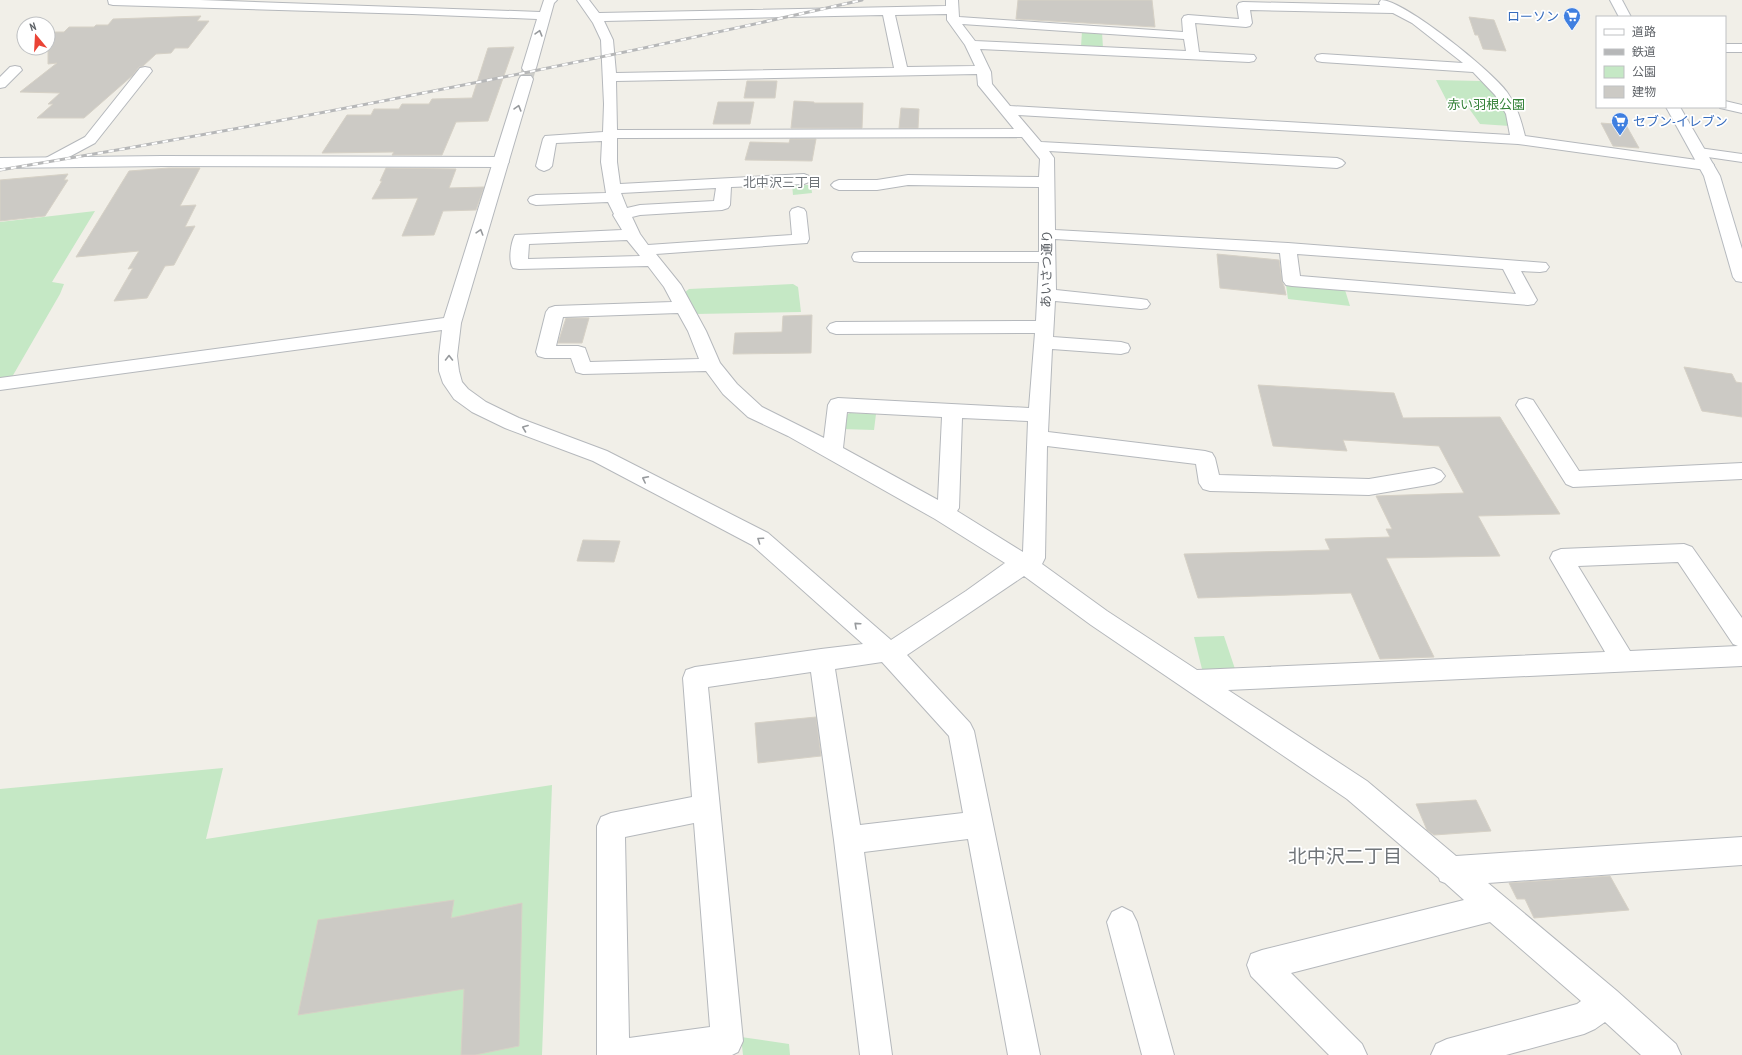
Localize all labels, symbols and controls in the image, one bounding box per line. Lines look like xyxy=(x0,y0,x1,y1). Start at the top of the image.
supermarket icon: ローソン xyxy=(1562,6,1582,31)
place label: ローソン xyxy=(1507,8,1559,25)
north arrow xyxy=(16,16,56,56)
legend xyxy=(1596,16,1726,108)
text: N xyxy=(28,19,38,34)
text: 道路 xyxy=(1632,24,1656,39)
one-way arrow xyxy=(534,30,543,37)
text: 鉄道 xyxy=(1632,44,1656,59)
text: 公園 xyxy=(1632,64,1656,79)
text: 建物 xyxy=(1632,84,1656,99)
park label: 赤い羽根公園 xyxy=(1447,96,1525,113)
one-way arrow xyxy=(513,105,521,111)
supermarket icon: セブン-イレブン xyxy=(1610,111,1630,136)
place label: セブン-イレブン xyxy=(1633,113,1728,130)
district label: 北中沢三丁目 xyxy=(743,174,821,191)
one-way arrow xyxy=(475,229,484,236)
street label: あいさつ通り xyxy=(1037,230,1056,308)
one-way arrow xyxy=(445,355,453,361)
one-way arrow xyxy=(522,425,529,433)
one-way arrow xyxy=(642,477,649,484)
one-way arrow xyxy=(757,538,764,545)
one-way arrow xyxy=(855,623,862,630)
district label: 北中沢二丁目 xyxy=(1288,844,1402,868)

